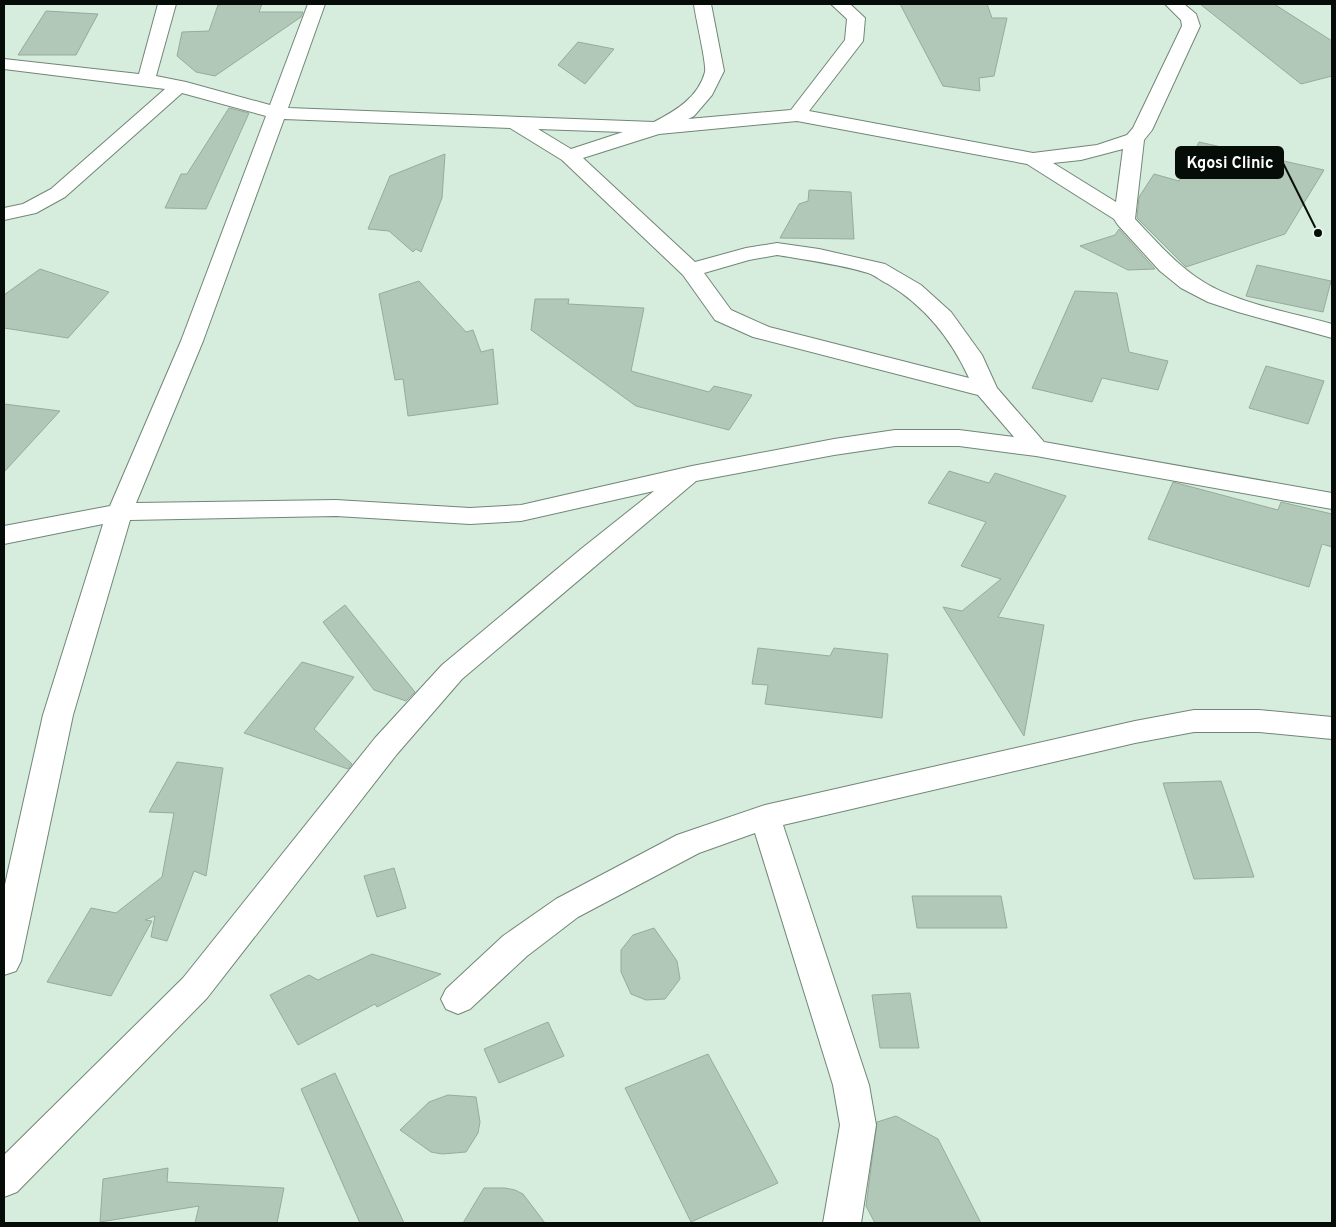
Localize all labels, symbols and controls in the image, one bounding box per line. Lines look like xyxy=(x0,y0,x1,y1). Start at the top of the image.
callout: Kgosi Clinic xyxy=(1176,147,1283,178)
text: Kgosi Clinic xyxy=(1186,154,1274,174)

